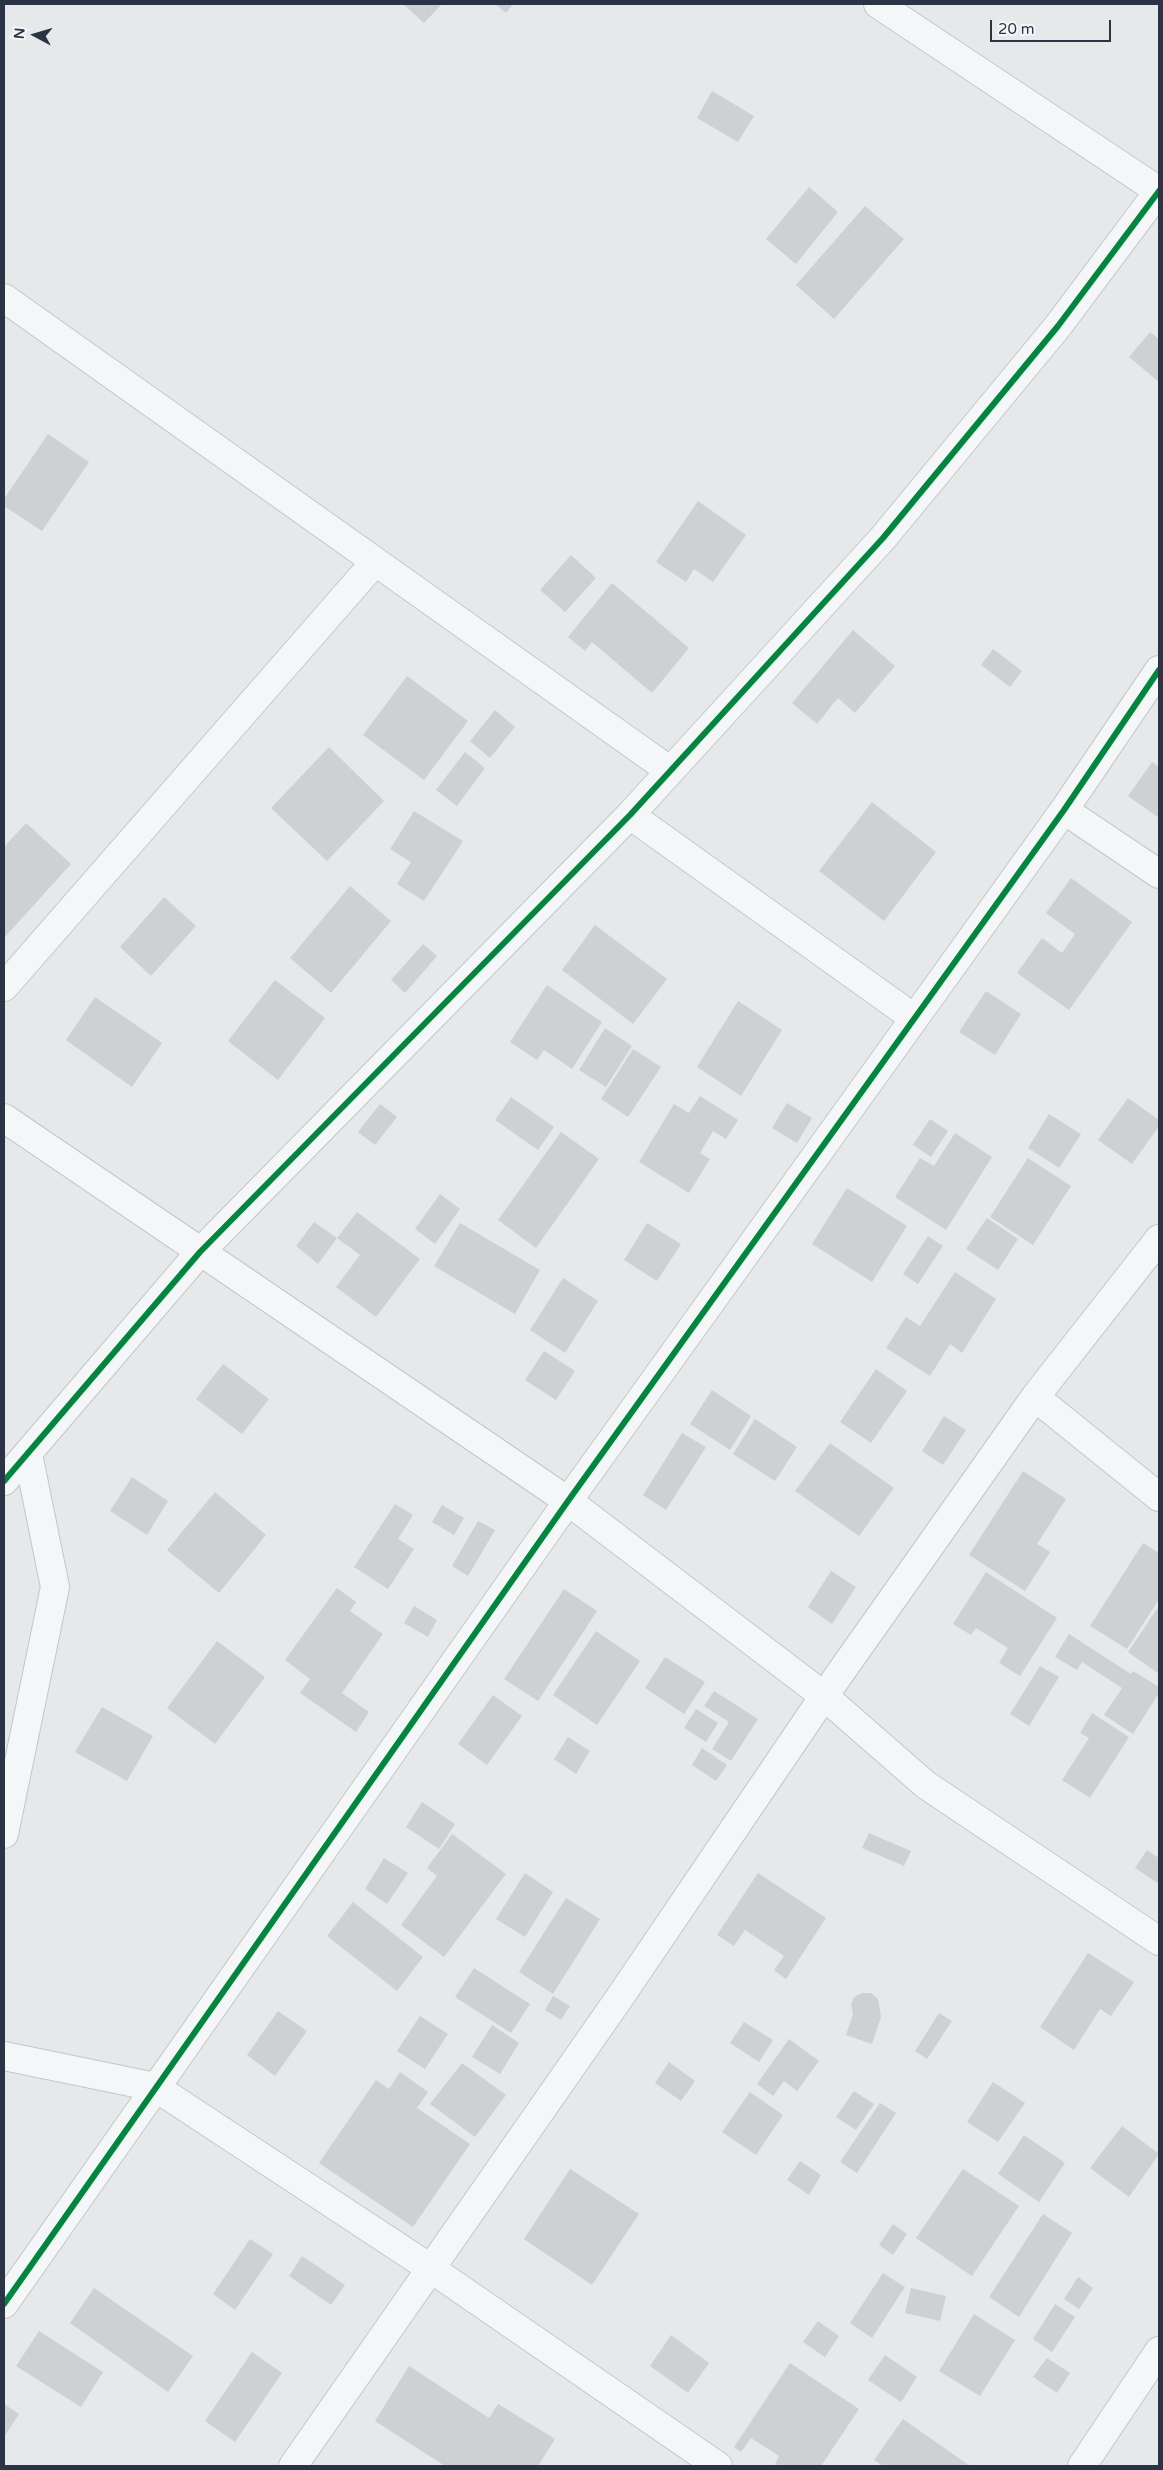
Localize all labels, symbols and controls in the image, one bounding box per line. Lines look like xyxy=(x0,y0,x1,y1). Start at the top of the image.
north arrow xyxy=(10,10,60,60)
scale bar xyxy=(993,10,1114,42)
text: 20 m xyxy=(998,20,1035,38)
text: N xyxy=(11,27,29,40)

